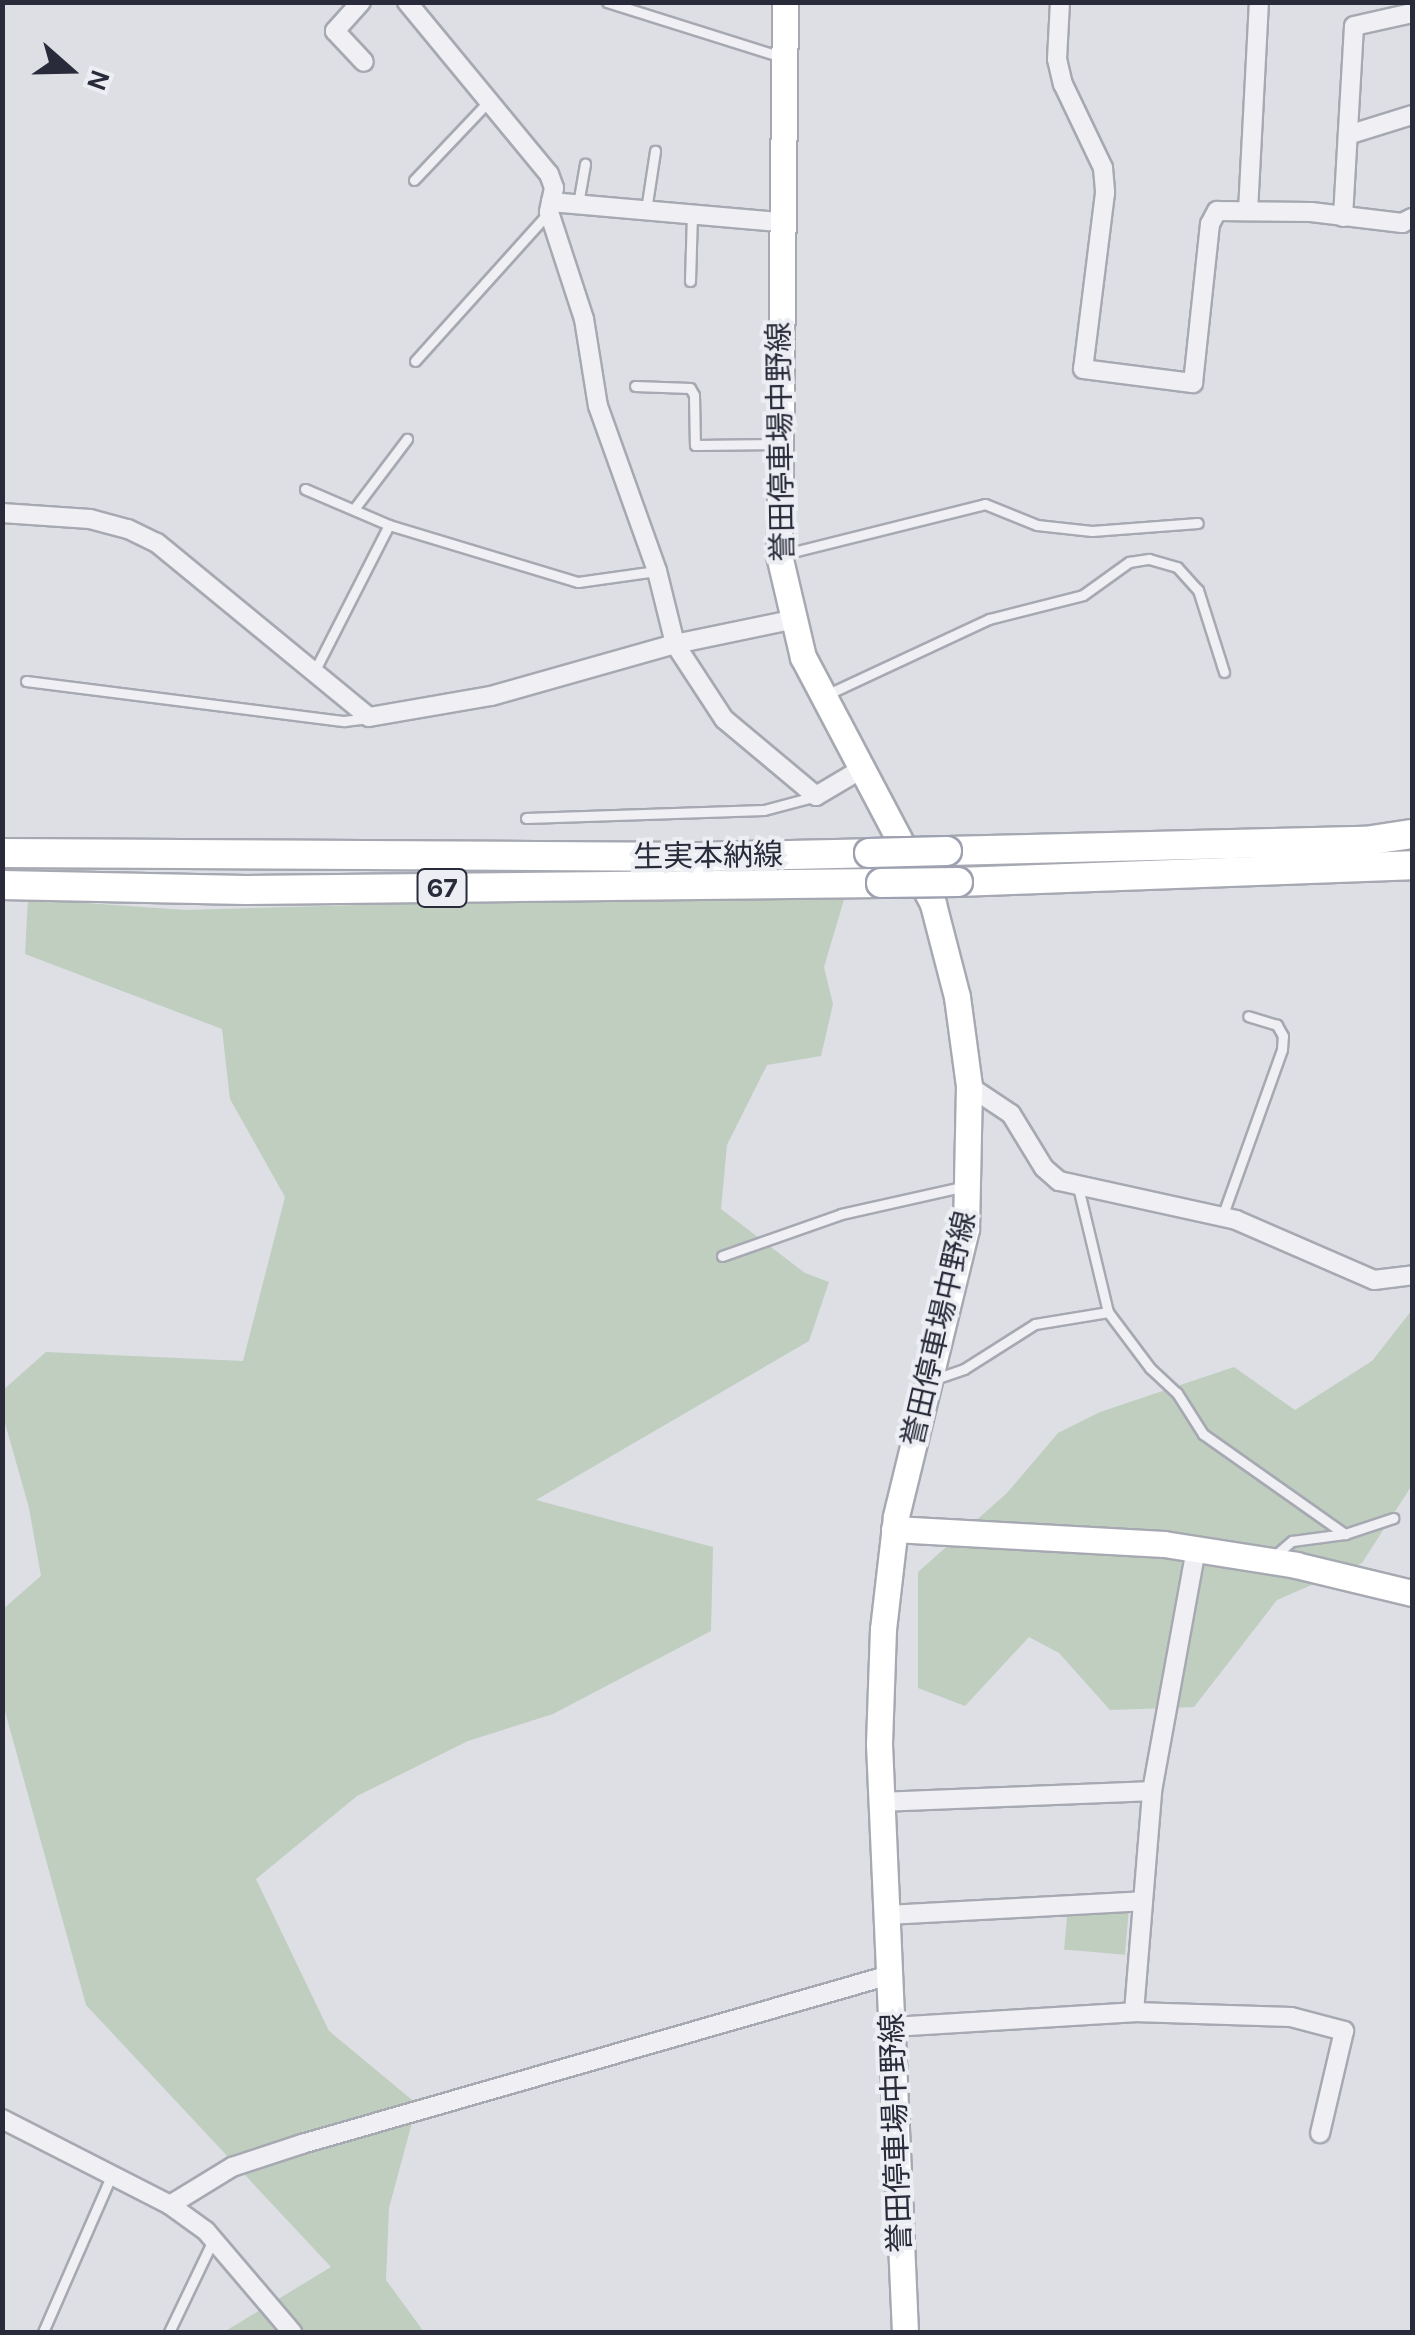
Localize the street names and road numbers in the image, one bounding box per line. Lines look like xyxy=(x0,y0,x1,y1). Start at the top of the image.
street label: 誉田停車場中野線 xyxy=(761,322,801,562)
street label: 生実本納線 xyxy=(633,837,783,875)
road number: 67 xyxy=(414,865,470,911)
street label: 誉田停車場中野線 xyxy=(894,1208,984,1450)
street label: 誉田停車場中野線 xyxy=(874,2012,918,2254)

